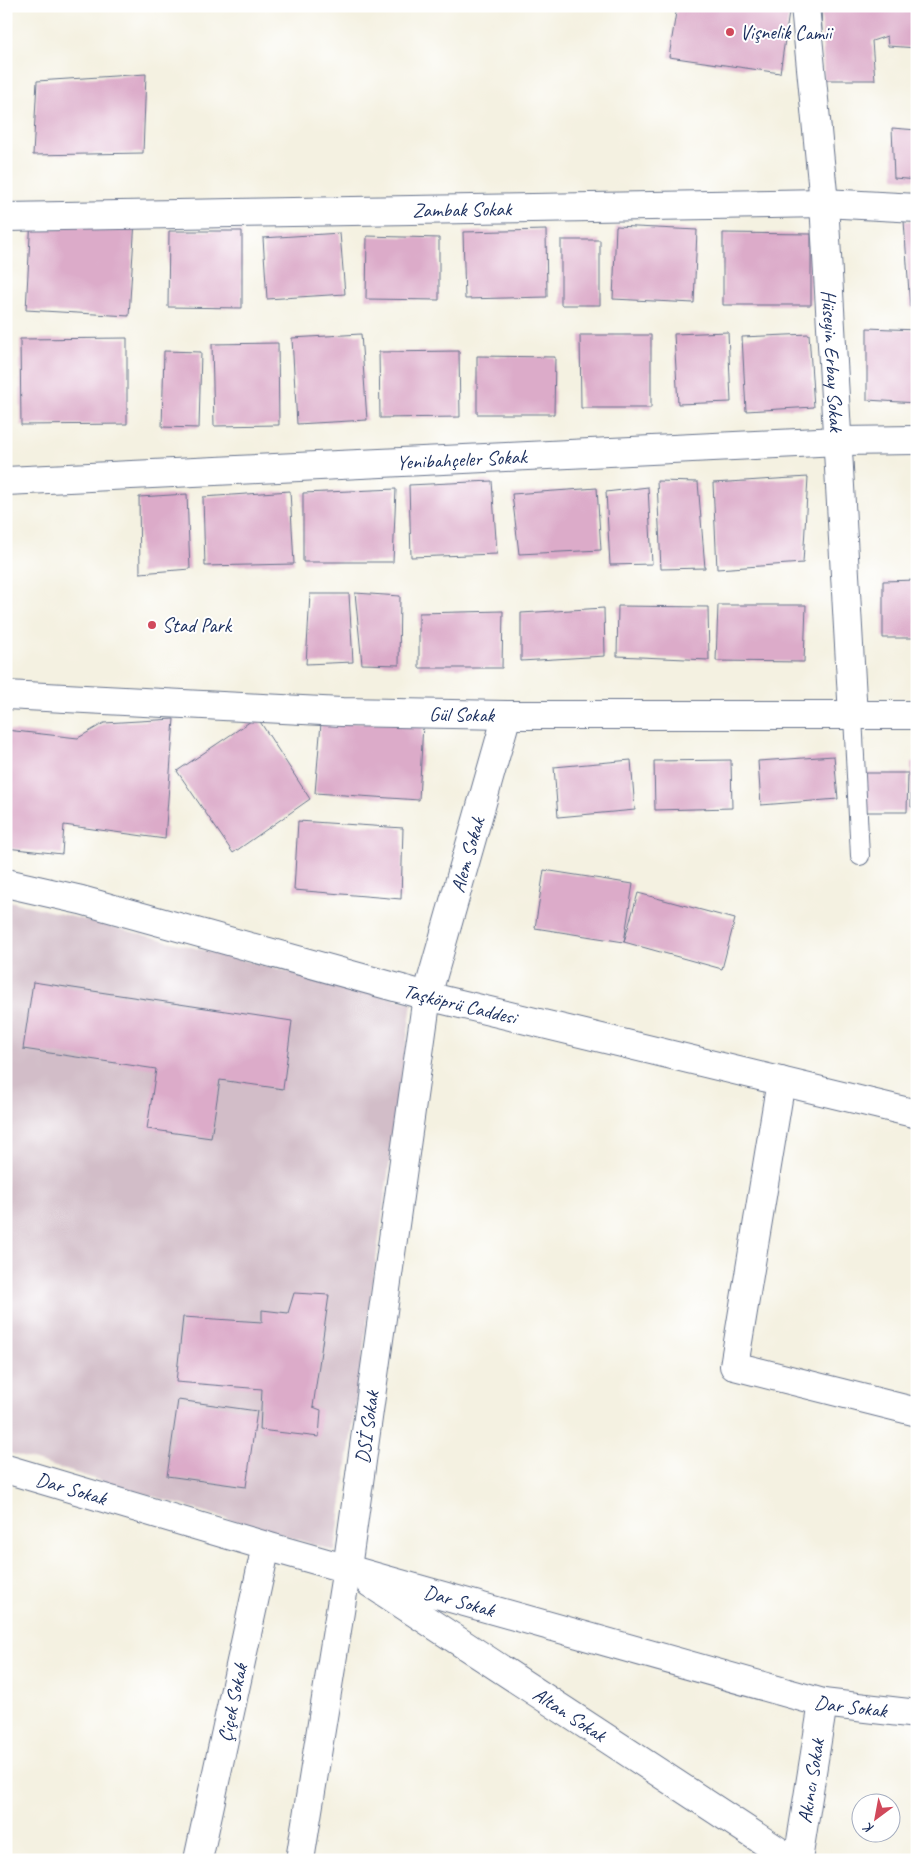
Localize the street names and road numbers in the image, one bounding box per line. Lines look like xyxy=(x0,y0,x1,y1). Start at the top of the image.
street label: Zambak Sokak xyxy=(412,196,513,223)
street label: Hüseyin Erbay Sokak xyxy=(816,289,849,434)
street label: Yenibahçeler Sokak xyxy=(396,444,529,475)
street label: Gül Sokak xyxy=(429,702,496,728)
street label: Alem Sokak xyxy=(445,813,491,895)
street label: Taşköprü Caddesi xyxy=(401,978,521,1031)
street label: DSİ Sokak xyxy=(350,1388,385,1465)
street label: Dar Sokak xyxy=(33,1467,111,1511)
street label: Dar Sokak xyxy=(421,1579,499,1623)
street label: Çiçek Sokak xyxy=(212,1660,253,1744)
street label: Altan Sokak xyxy=(528,1682,612,1749)
street label: Dar Sokak xyxy=(812,1689,890,1724)
street label: Akıncı Sokak xyxy=(792,1735,830,1825)

